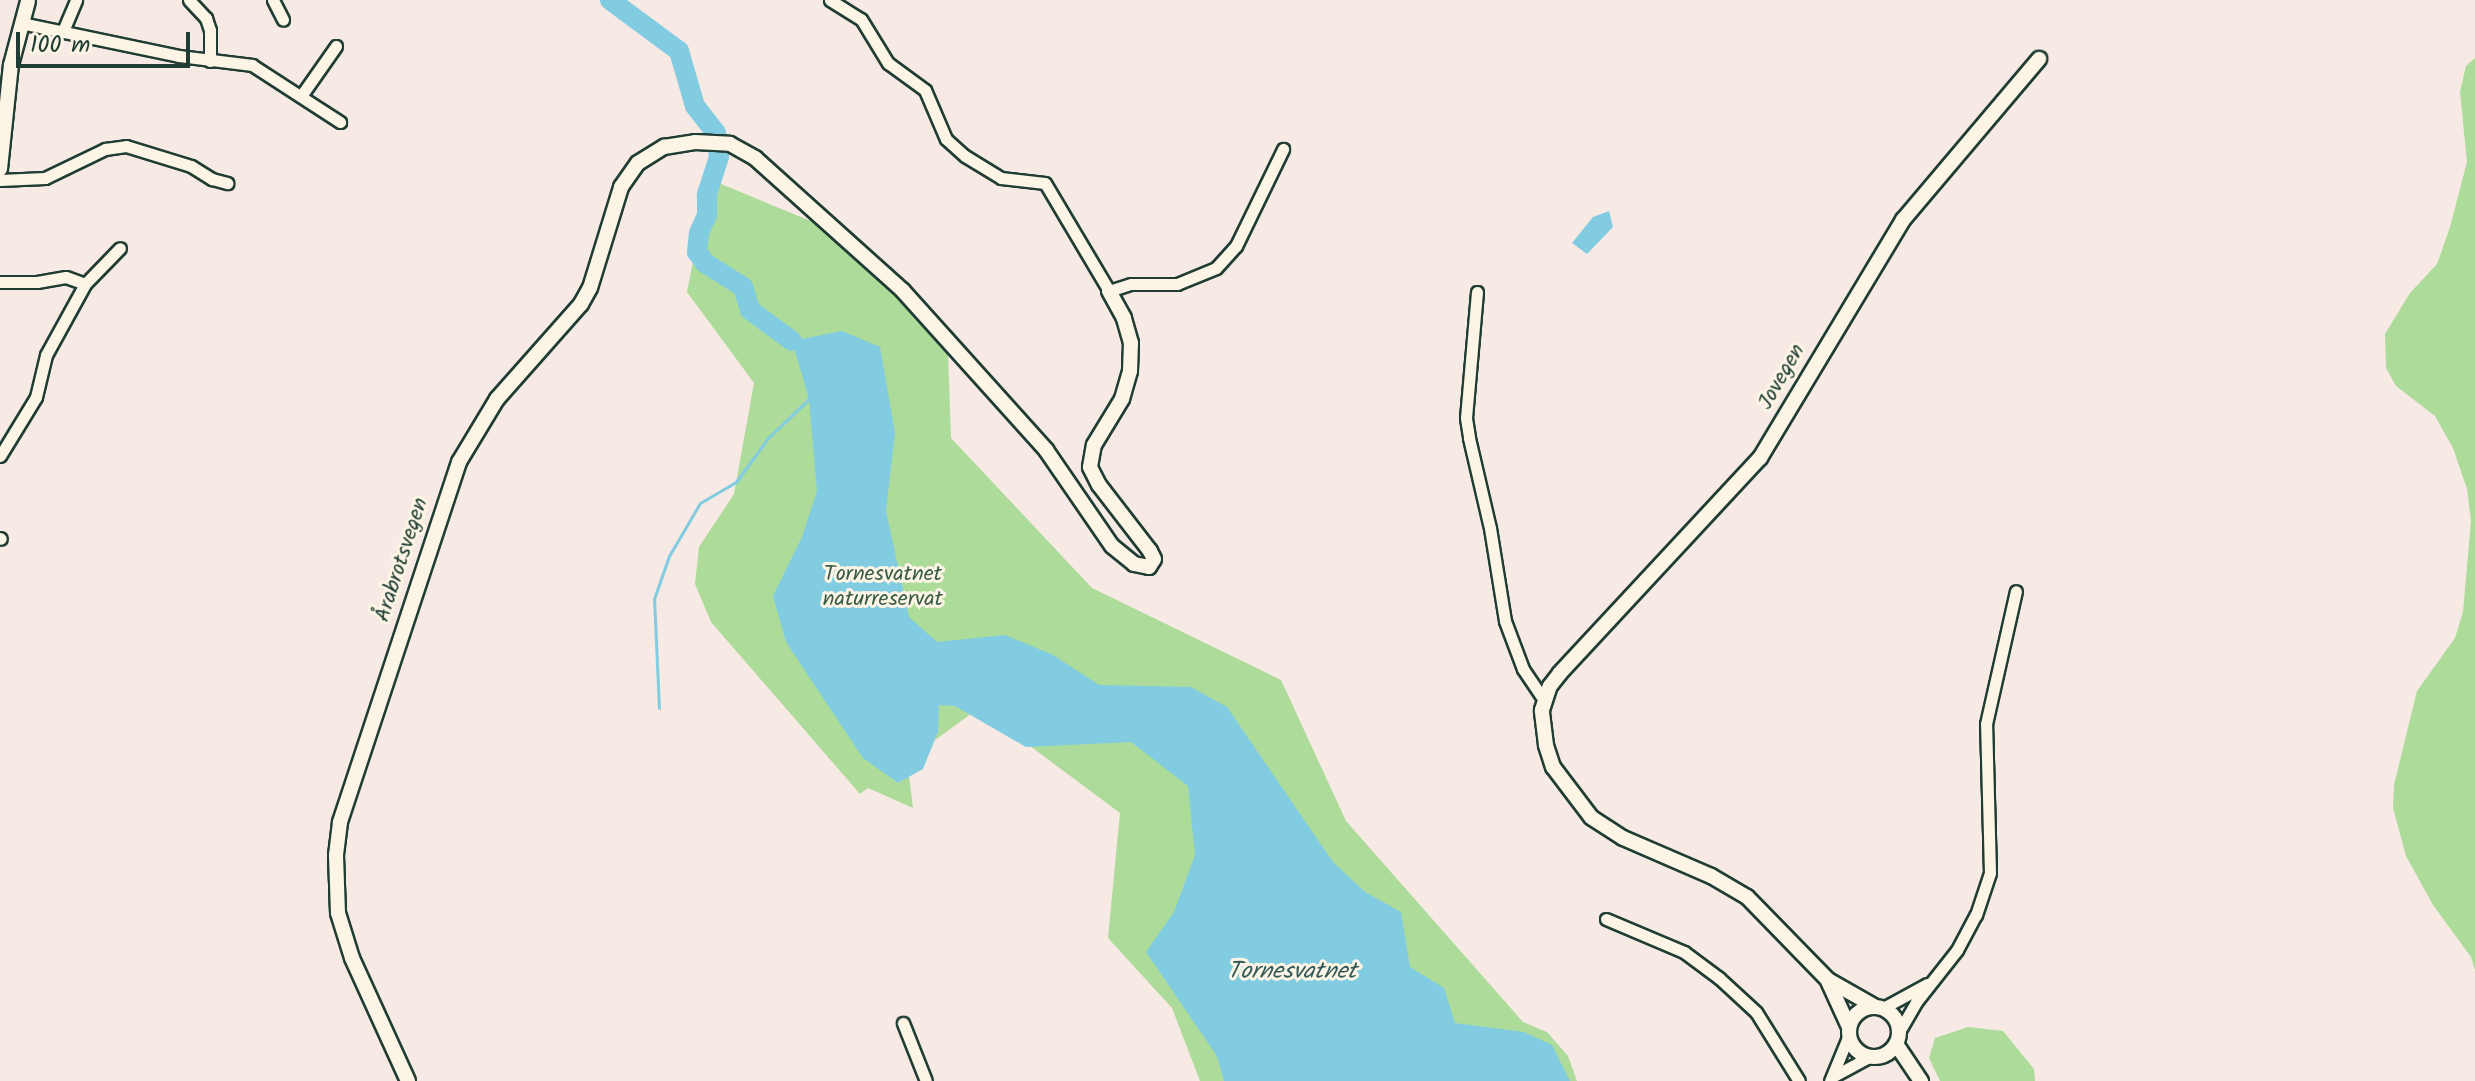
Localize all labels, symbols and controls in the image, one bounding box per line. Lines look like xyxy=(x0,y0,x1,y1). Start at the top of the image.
scale bar xyxy=(20,16,194,66)
text: 100 m xyxy=(30,26,90,65)
street label: Jovegen xyxy=(1753,339,1811,415)
street label: Årabrotsvegen xyxy=(370,495,434,625)
park label: Tornesvatnet naturreservat xyxy=(823,561,943,612)
water label: Tornesvatnet xyxy=(1227,958,1357,986)

